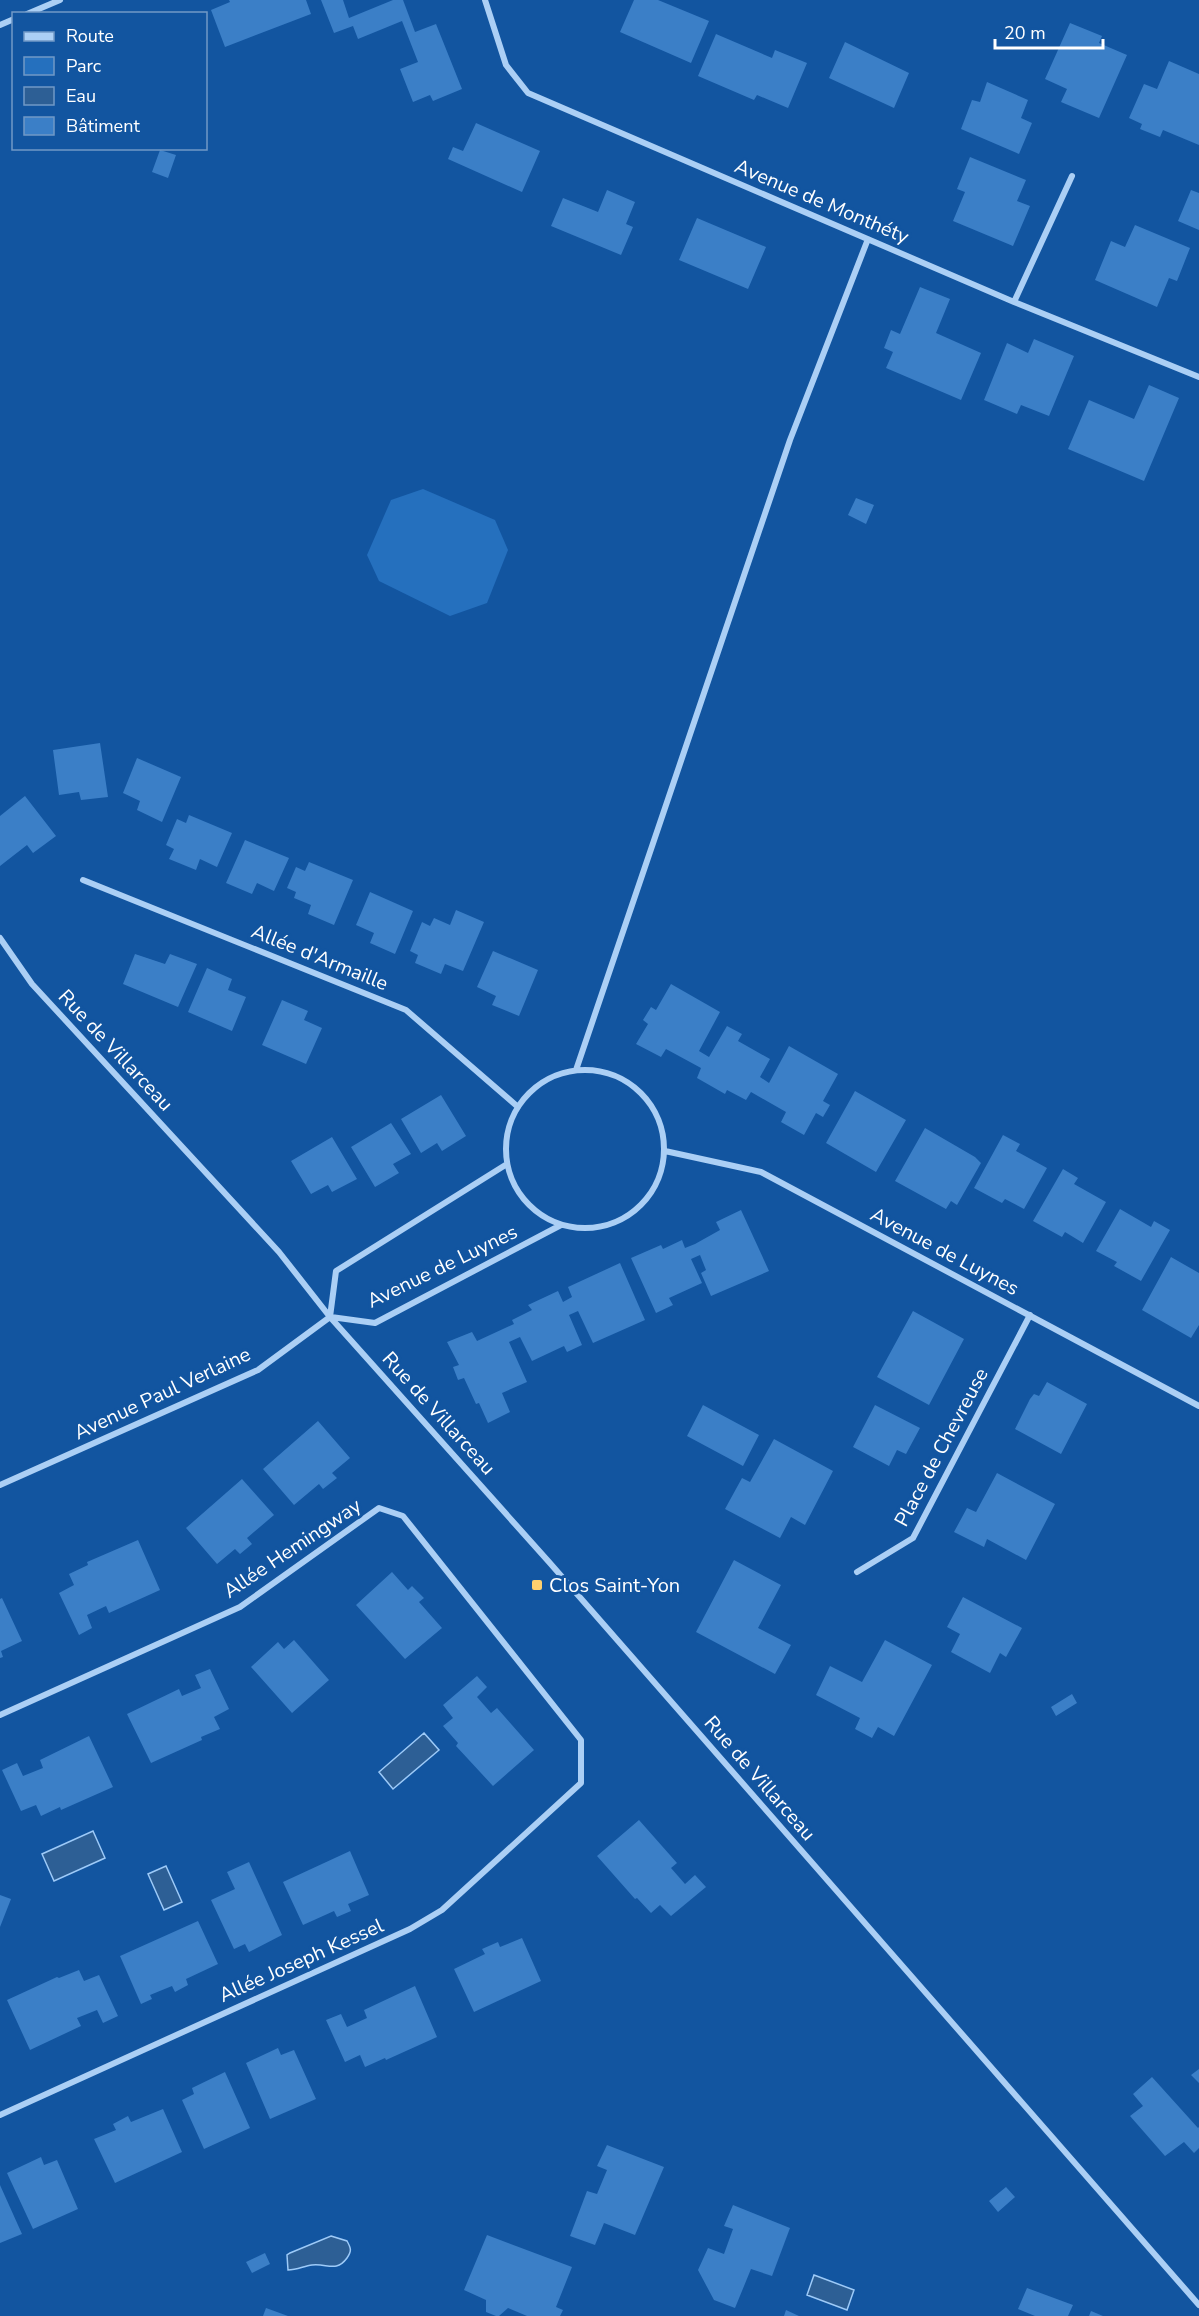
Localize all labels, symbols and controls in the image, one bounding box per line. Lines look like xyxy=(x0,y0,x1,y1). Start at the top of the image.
legend xyxy=(12,12,207,150)
scale bar xyxy=(995,12,1103,50)
text: 20 m xyxy=(1004,21,1046,45)
text: Route xyxy=(66,24,114,48)
text: Parc xyxy=(66,54,101,78)
text: Eau xyxy=(66,84,96,108)
text: Bâtiment xyxy=(66,114,140,138)
street label: Avenue de Monthéty xyxy=(731,153,914,251)
street label: Allée d'Armaille xyxy=(247,918,392,997)
street label: Rue de Villarceau xyxy=(52,984,179,1117)
street label: Avenue de Luynes xyxy=(866,1201,1024,1302)
street label: Avenue de Luynes xyxy=(362,1218,522,1315)
street label: Avenue Paul Verlaine xyxy=(70,1341,255,1446)
street label: Rue de Villarceau xyxy=(376,1346,501,1481)
street label: Place de Chevreuse xyxy=(888,1363,995,1531)
street label: Allée Hemingway xyxy=(218,1492,367,1605)
place label: Clos Saint-Yon xyxy=(549,1572,680,1599)
marker: Clos Saint-Yon xyxy=(530,1578,544,1592)
street label: Rue de Villarceau xyxy=(698,1710,821,1847)
street label: Allée Joseph Kessel xyxy=(215,1912,388,2009)

